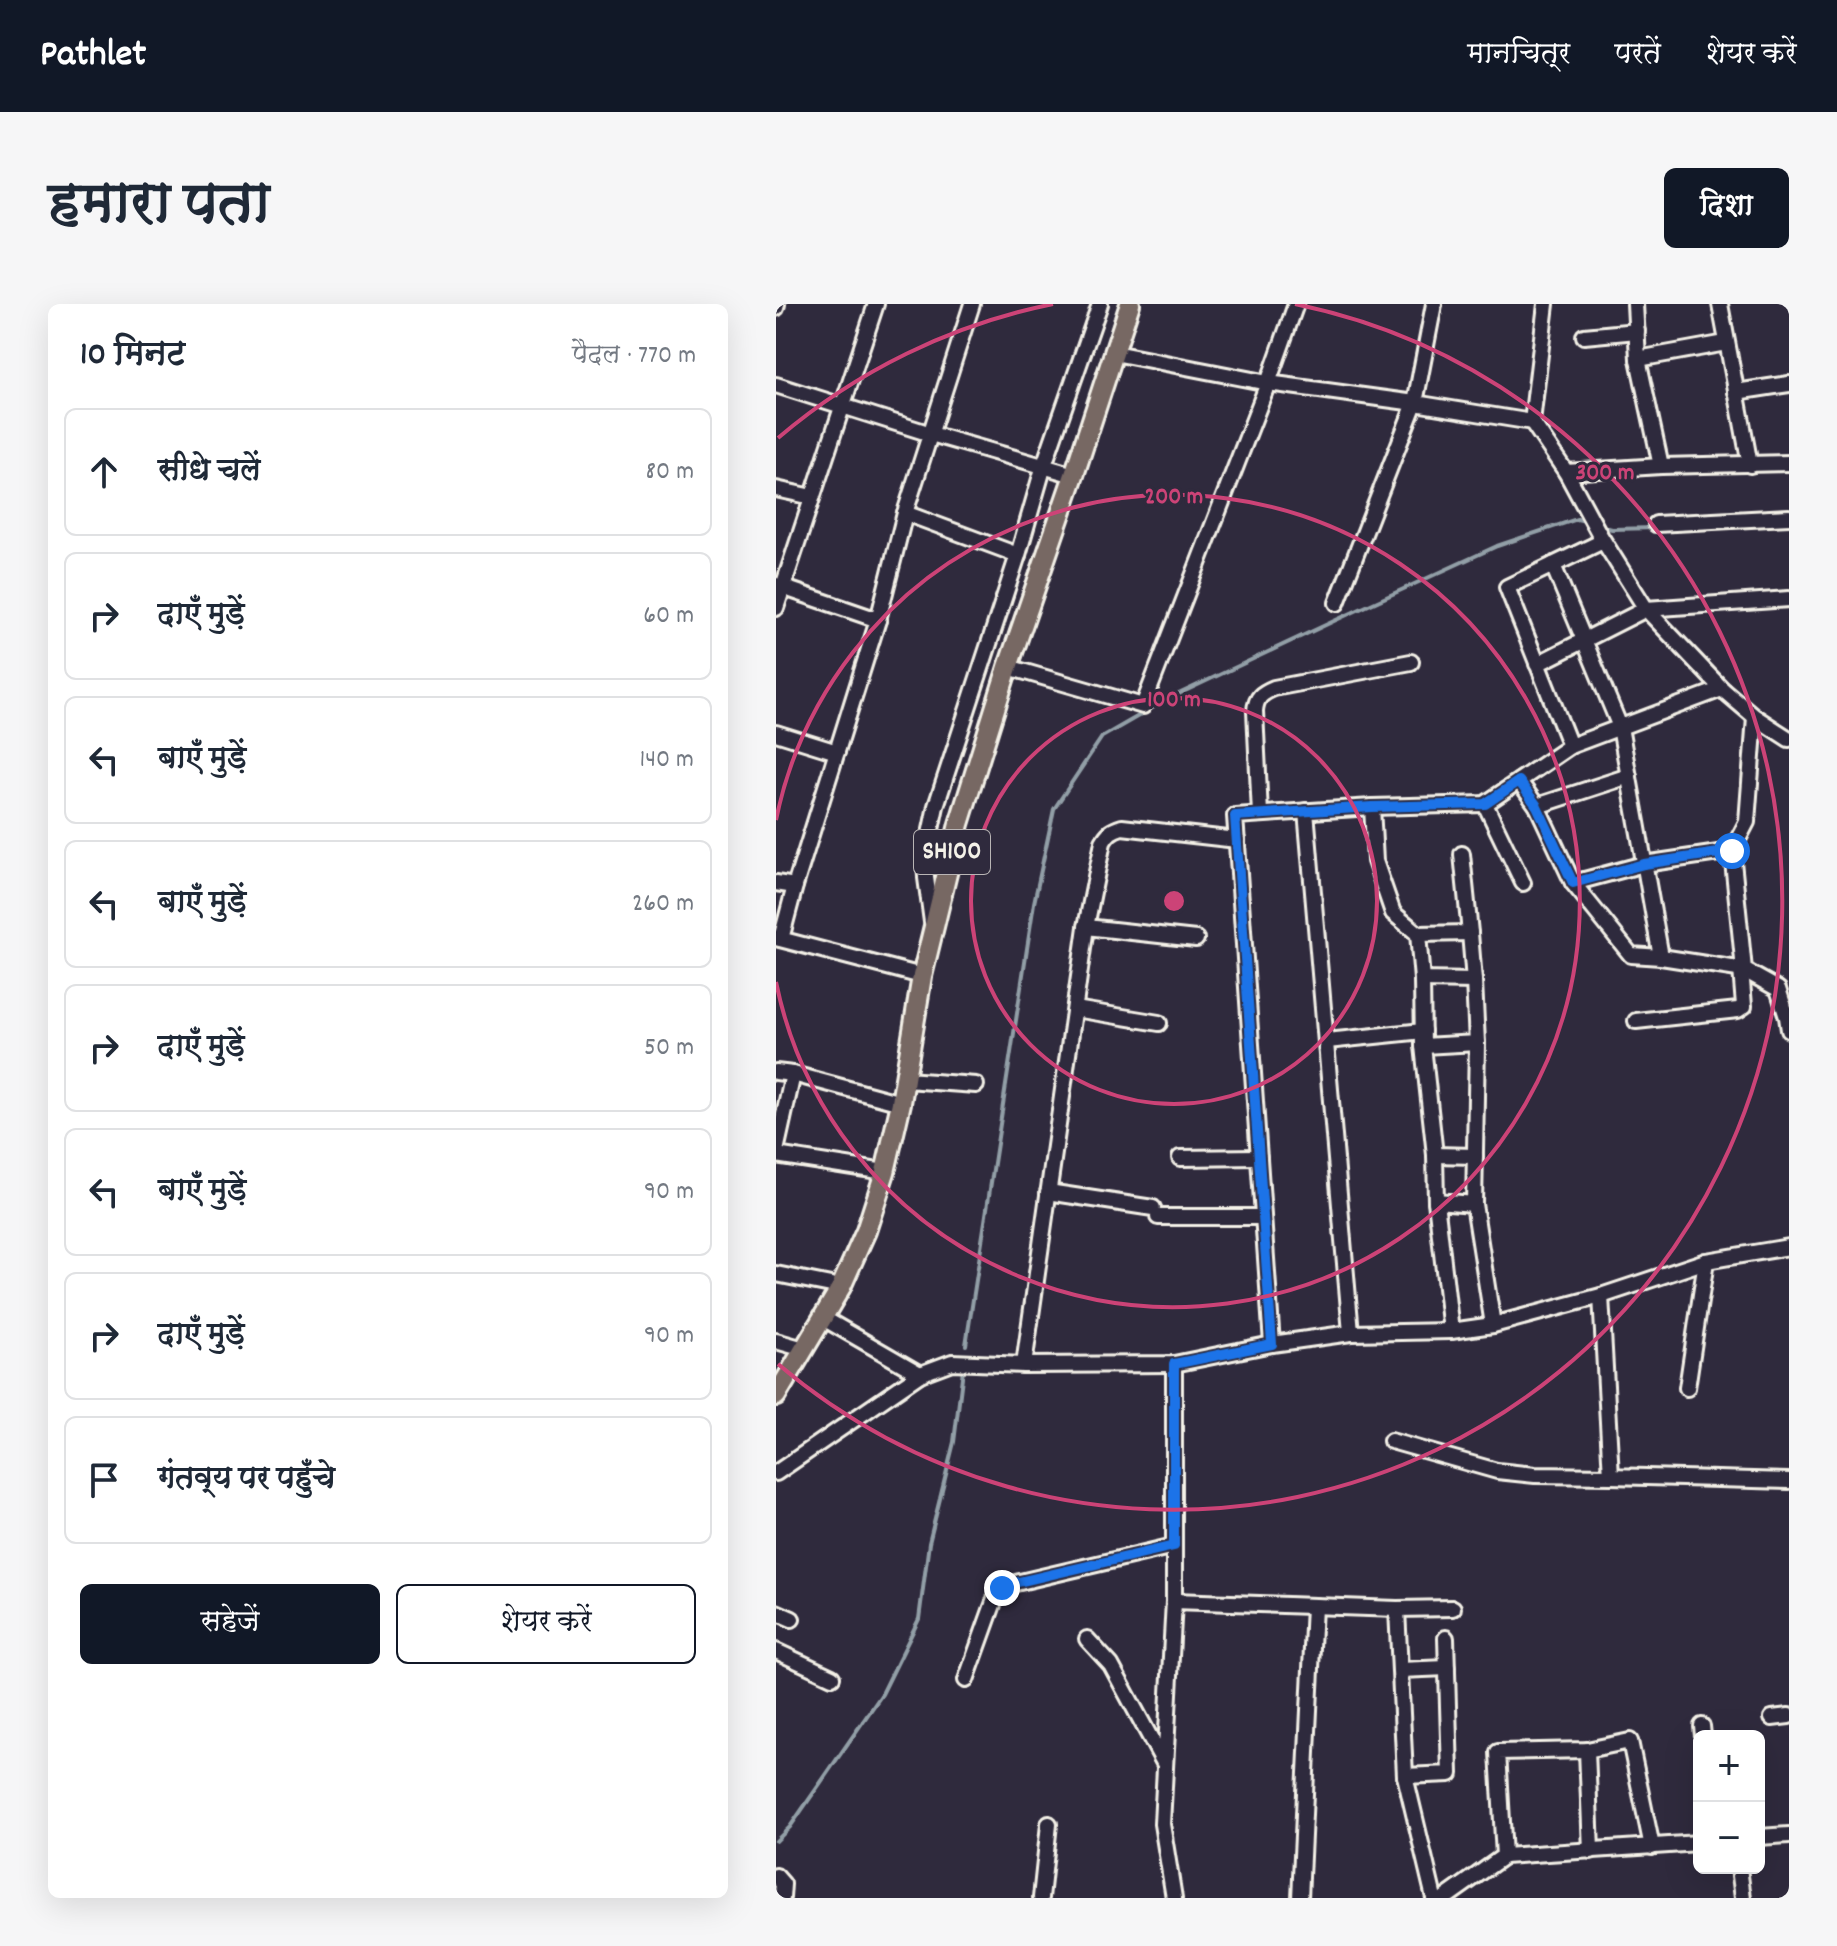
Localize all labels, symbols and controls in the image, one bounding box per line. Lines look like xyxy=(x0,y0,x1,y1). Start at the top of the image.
text: Pathlet xyxy=(40,29,146,84)
text: मानचित्र xyxy=(1467,36,1570,76)
text: परतें xyxy=(1614,36,1661,76)
text: शेयर करें xyxy=(1705,36,1797,76)
text: हमारा पता xyxy=(48,168,270,248)
button: दिशा xyxy=(1664,168,1789,248)
text: 10 मिनट xyxy=(80,332,185,381)
text: पैदल · 770 m xyxy=(572,338,696,375)
icon: ahead xyxy=(82,450,126,494)
text: सीधे चलें xyxy=(158,451,261,494)
text: 80 m xyxy=(646,454,694,491)
text: 300 m xyxy=(1576,457,1634,491)
text: 200 m xyxy=(1145,481,1203,515)
icon: right xyxy=(82,594,126,638)
text: दाएँ मुड़ें xyxy=(158,595,245,638)
text: 60 m xyxy=(643,598,694,635)
text: 100 m xyxy=(1147,684,1201,718)
icon: left xyxy=(82,738,126,782)
text: बाएँ मुड़ें xyxy=(158,739,246,782)
text: 140 m xyxy=(640,742,694,779)
road number: SH100 xyxy=(914,830,990,874)
route start xyxy=(1714,833,1750,869)
icon: left xyxy=(82,882,126,926)
text: बाएँ मुड़ें xyxy=(158,883,246,926)
text: 260 m xyxy=(632,886,694,923)
centre of rings xyxy=(1160,887,1188,915)
icon: right xyxy=(82,1026,126,1070)
text: दाएँ मुड़ें xyxy=(158,1027,245,1070)
text: 50 m xyxy=(644,1030,694,1067)
icon: left xyxy=(82,1170,126,1214)
text: बाएँ मुड़ें xyxy=(158,1171,246,1214)
text: 90 m xyxy=(644,1174,694,1211)
icon: right xyxy=(82,1314,126,1358)
text: दाएँ मुड़ें xyxy=(158,1315,245,1358)
text: 90 m xyxy=(644,1318,694,1355)
icon: arrive xyxy=(82,1458,126,1502)
text: गंतव्य पर पहुँचे xyxy=(158,1459,335,1502)
route end xyxy=(984,1570,1020,1606)
button: सहेजें xyxy=(80,1584,380,1664)
button: शेयर करें xyxy=(396,1584,696,1664)
map controls xyxy=(1693,1730,1765,1874)
button: + xyxy=(1693,1730,1765,1802)
button: − xyxy=(1693,1802,1765,1874)

